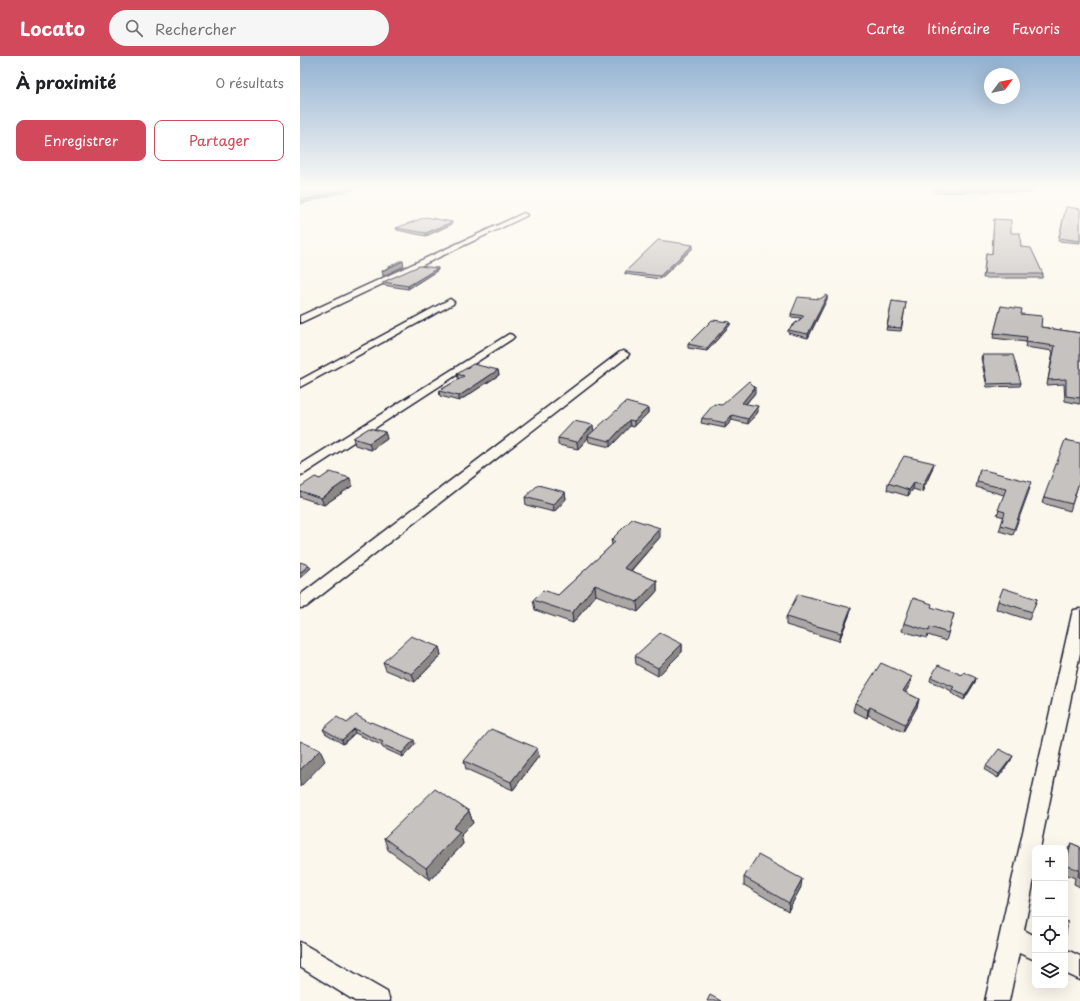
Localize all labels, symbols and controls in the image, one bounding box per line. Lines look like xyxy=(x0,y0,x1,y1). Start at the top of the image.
search box xyxy=(109,10,389,46)
text: Locato xyxy=(20,14,85,42)
icon: search xyxy=(123,17,145,39)
text: Rechercher xyxy=(155,17,236,40)
text: Carte xyxy=(866,18,905,39)
text: Itinéraire xyxy=(927,18,990,39)
text: Favoris xyxy=(1012,18,1060,39)
north arrow xyxy=(984,68,1020,104)
text: À proximité xyxy=(16,69,116,95)
text: 0 résultats xyxy=(216,73,284,92)
button: Enregistrer xyxy=(16,120,146,161)
button: Partager xyxy=(154,120,284,161)
map controls xyxy=(1032,845,1068,989)
button: + xyxy=(1032,845,1068,881)
button: − xyxy=(1032,881,1068,917)
button: locate xyxy=(1032,917,1068,953)
button: layers xyxy=(1032,953,1068,989)

